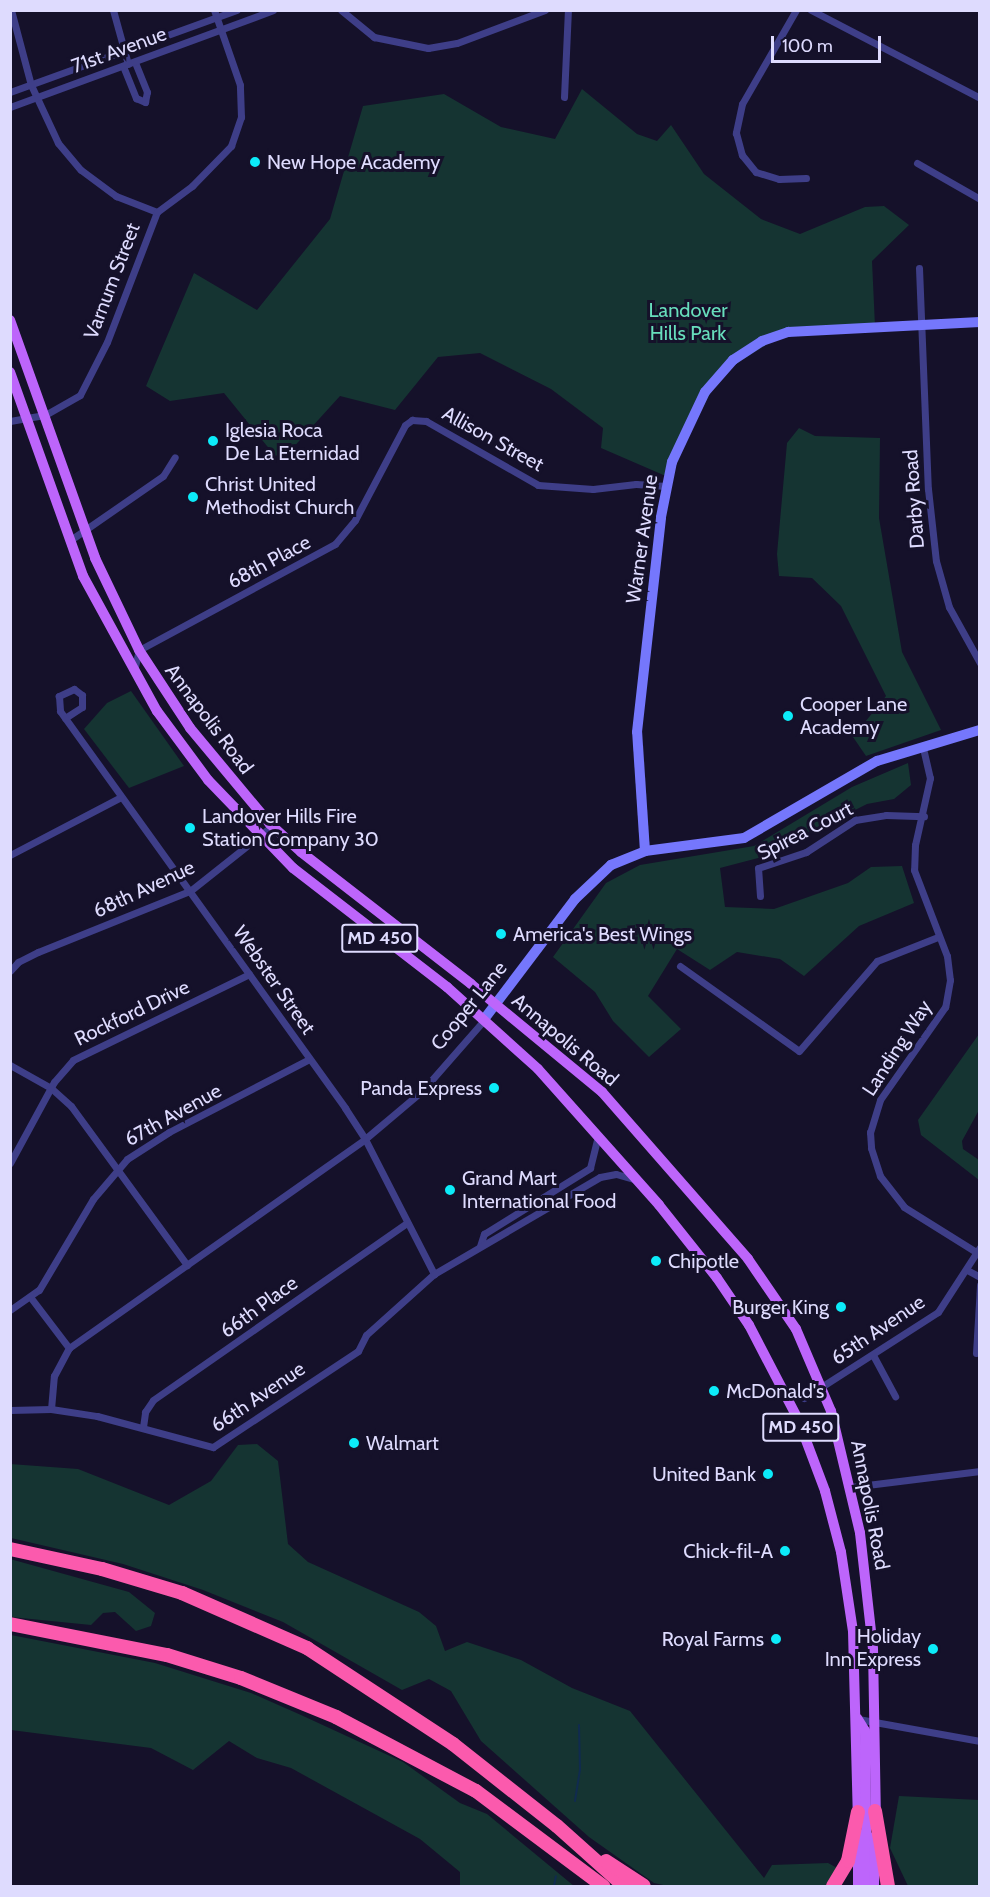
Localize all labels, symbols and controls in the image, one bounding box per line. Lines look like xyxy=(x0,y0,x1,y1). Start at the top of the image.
street label: 71st Avenue xyxy=(68,22,170,78)
scale bar xyxy=(774,24,884,62)
text: 100 m xyxy=(782,35,833,57)
place label: New Hope Academy xyxy=(267,150,440,174)
marker: New Hope Academy xyxy=(248,155,262,169)
street label: Varnum Street xyxy=(79,220,145,342)
park label: Landover Hills Park xyxy=(649,298,727,345)
street label: Allison Street xyxy=(438,401,548,477)
place label: Iglesia Roca De La Eternidad xyxy=(225,418,360,465)
marker: Iglesia Roca De La Eternidad xyxy=(206,434,220,448)
street label: Darby Road xyxy=(899,449,929,549)
place label: Christ United Methodist Church xyxy=(205,473,354,520)
street label: Warner Avenue xyxy=(621,473,663,605)
marker: Christ United Methodist Church xyxy=(186,490,200,504)
street label: 68th Place xyxy=(223,530,315,594)
street label: Annapolis Road xyxy=(160,659,258,779)
place label: Cooper Lane Academy xyxy=(800,692,907,739)
marker: Cooper Lane Academy xyxy=(781,709,795,723)
street label: Spirea Court xyxy=(753,797,857,865)
place label: Landover Hills Fire Station Company 30 xyxy=(202,804,379,851)
marker: Landover Hills Fire Station Company 30 xyxy=(183,821,197,835)
street label: 68th Avenue xyxy=(90,855,198,923)
street label: Webster Street xyxy=(228,921,320,1039)
place label: America's Best Wings xyxy=(513,922,692,946)
road number: MD 450 xyxy=(341,923,419,953)
marker: America's Best Wings xyxy=(494,927,508,941)
street label: Cooper Lane xyxy=(426,957,512,1055)
street label: Rockford Drive xyxy=(71,975,193,1051)
street label: Annapolis Road xyxy=(507,989,623,1091)
street label: Landing Way xyxy=(857,996,937,1100)
place label: Panda Express xyxy=(360,1076,482,1100)
street label: 67th Avenue xyxy=(120,1079,226,1151)
marker: Panda Express xyxy=(487,1081,501,1095)
place label: Grand Mart International Food xyxy=(462,1166,616,1213)
marker: Grand Mart International Food xyxy=(443,1183,457,1197)
place label: Chipotle xyxy=(668,1249,739,1273)
marker: Chipotle xyxy=(649,1254,663,1268)
street label: 66th Place xyxy=(216,1271,302,1343)
street label: 65th Avenue xyxy=(827,1290,929,1370)
place label: Burger King xyxy=(732,1295,829,1319)
marker: Burger King xyxy=(834,1300,848,1314)
street label: 66th Avenue xyxy=(206,1357,310,1437)
place label: McDonald's xyxy=(726,1379,824,1403)
marker: McDonald's xyxy=(707,1384,721,1398)
road number: MD 450 xyxy=(762,1412,840,1442)
place label: Walmart xyxy=(366,1431,439,1455)
marker: Walmart xyxy=(347,1436,361,1450)
street label: Annapolis Road xyxy=(846,1438,894,1572)
place label: United Bank xyxy=(652,1462,756,1486)
marker: United Bank xyxy=(761,1467,775,1481)
place label: Chick-fil-A xyxy=(683,1539,773,1563)
marker: Chick-fil-A xyxy=(778,1544,792,1558)
place label: Holiday Inn Express xyxy=(825,1625,921,1672)
place label: Royal Farms xyxy=(662,1627,764,1651)
marker: Royal Farms xyxy=(769,1632,783,1646)
marker: Holiday Inn Express xyxy=(926,1642,940,1656)

